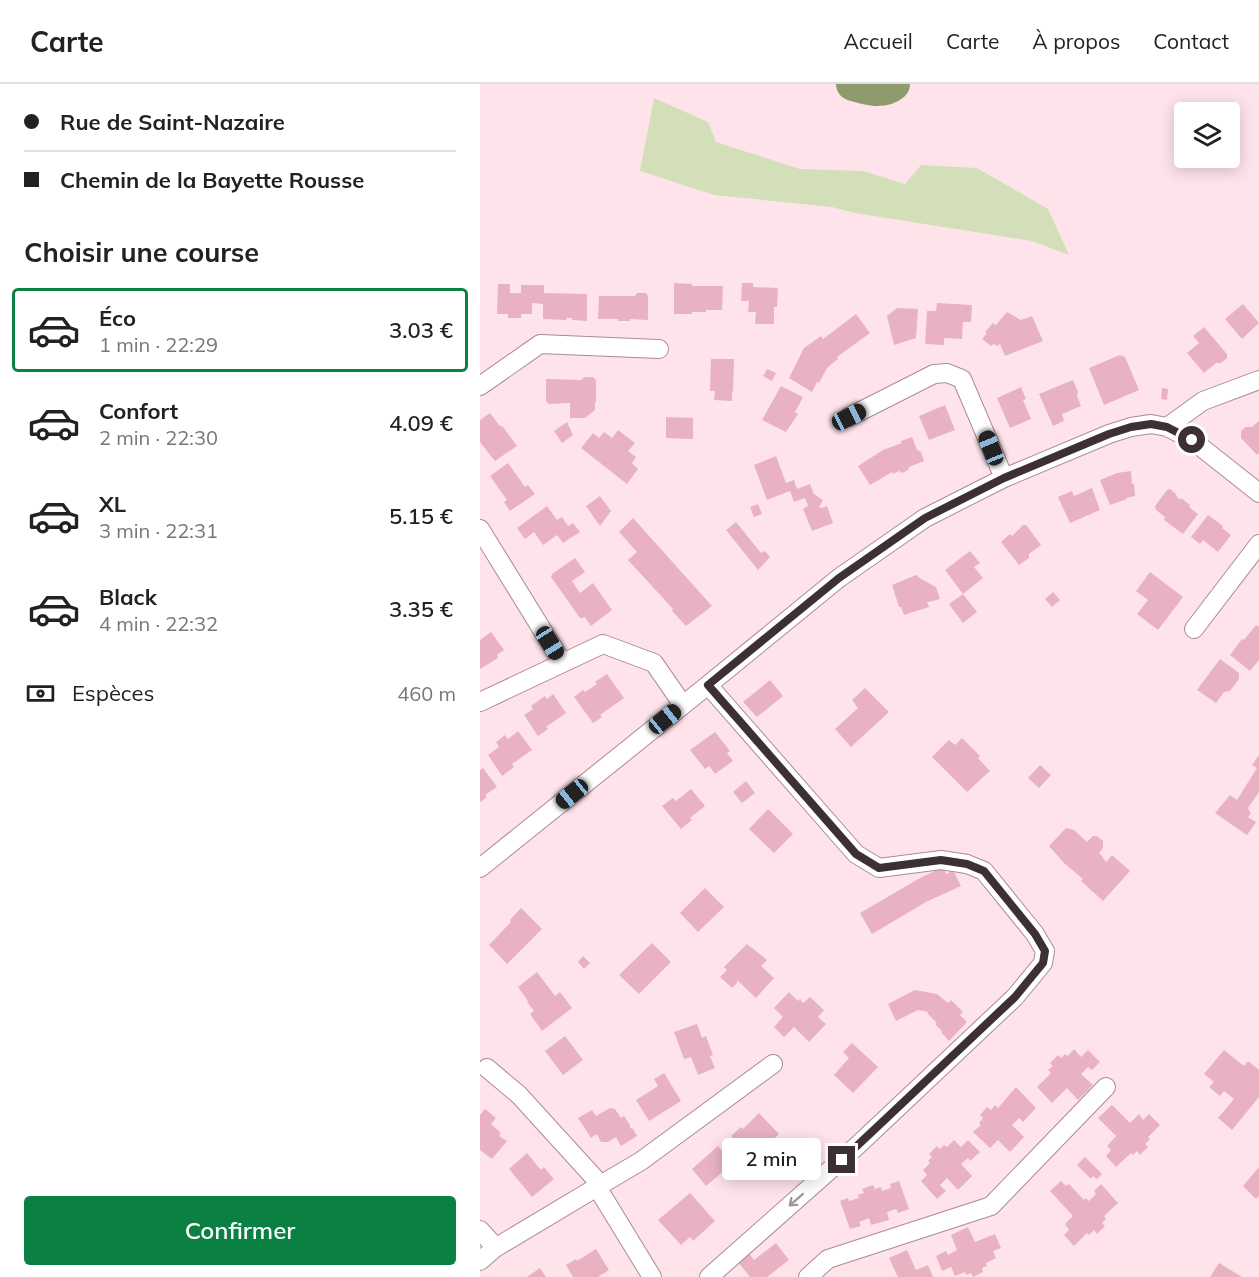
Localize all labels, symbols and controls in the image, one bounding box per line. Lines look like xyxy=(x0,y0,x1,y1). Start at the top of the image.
text: Carte xyxy=(30,24,104,59)
text: Accueil xyxy=(843,28,913,54)
text: Carte xyxy=(946,28,999,54)
text: À propos xyxy=(1032,28,1120,54)
text: Contact xyxy=(1153,28,1229,54)
map controls xyxy=(1174,102,1240,168)
button: layers xyxy=(1174,102,1240,168)
text: Rue de Saint-Nazaire xyxy=(60,108,285,136)
text: Chemin de la Bayette Rousse xyxy=(60,166,364,194)
text: Choisir une course xyxy=(24,235,259,269)
icon: car xyxy=(27,303,81,357)
text: Éco xyxy=(99,304,136,332)
text: 3.03 € xyxy=(389,316,453,344)
text: 1 min · 22:29 xyxy=(99,332,218,357)
icon: car xyxy=(27,396,81,450)
text: Confort xyxy=(99,397,178,425)
car xyxy=(829,401,869,433)
text: 4.09 € xyxy=(389,409,453,437)
text: 2 min · 22:30 xyxy=(99,425,218,450)
route start xyxy=(1178,426,1205,453)
car xyxy=(976,428,1006,468)
icon: car xyxy=(27,489,81,543)
text: XL xyxy=(99,490,126,518)
text: 5.15 € xyxy=(389,502,453,530)
text: 3 min · 22:31 xyxy=(99,518,218,543)
icon: car xyxy=(27,582,81,636)
text: Black xyxy=(99,583,157,611)
text: 3.35 € xyxy=(389,595,453,623)
text: 4 min · 22:32 xyxy=(99,611,218,636)
car xyxy=(533,623,567,663)
icon: cash xyxy=(24,677,57,710)
text: Espèces xyxy=(72,679,154,707)
text: 460 m xyxy=(397,681,456,706)
car xyxy=(645,701,685,737)
car xyxy=(552,776,592,812)
callout: 2 min xyxy=(722,1139,821,1181)
text: 2 min xyxy=(746,1146,797,1171)
route end xyxy=(828,1146,855,1173)
one-way arrow xyxy=(789,1193,804,1207)
button: Confirmer xyxy=(24,1196,456,1265)

